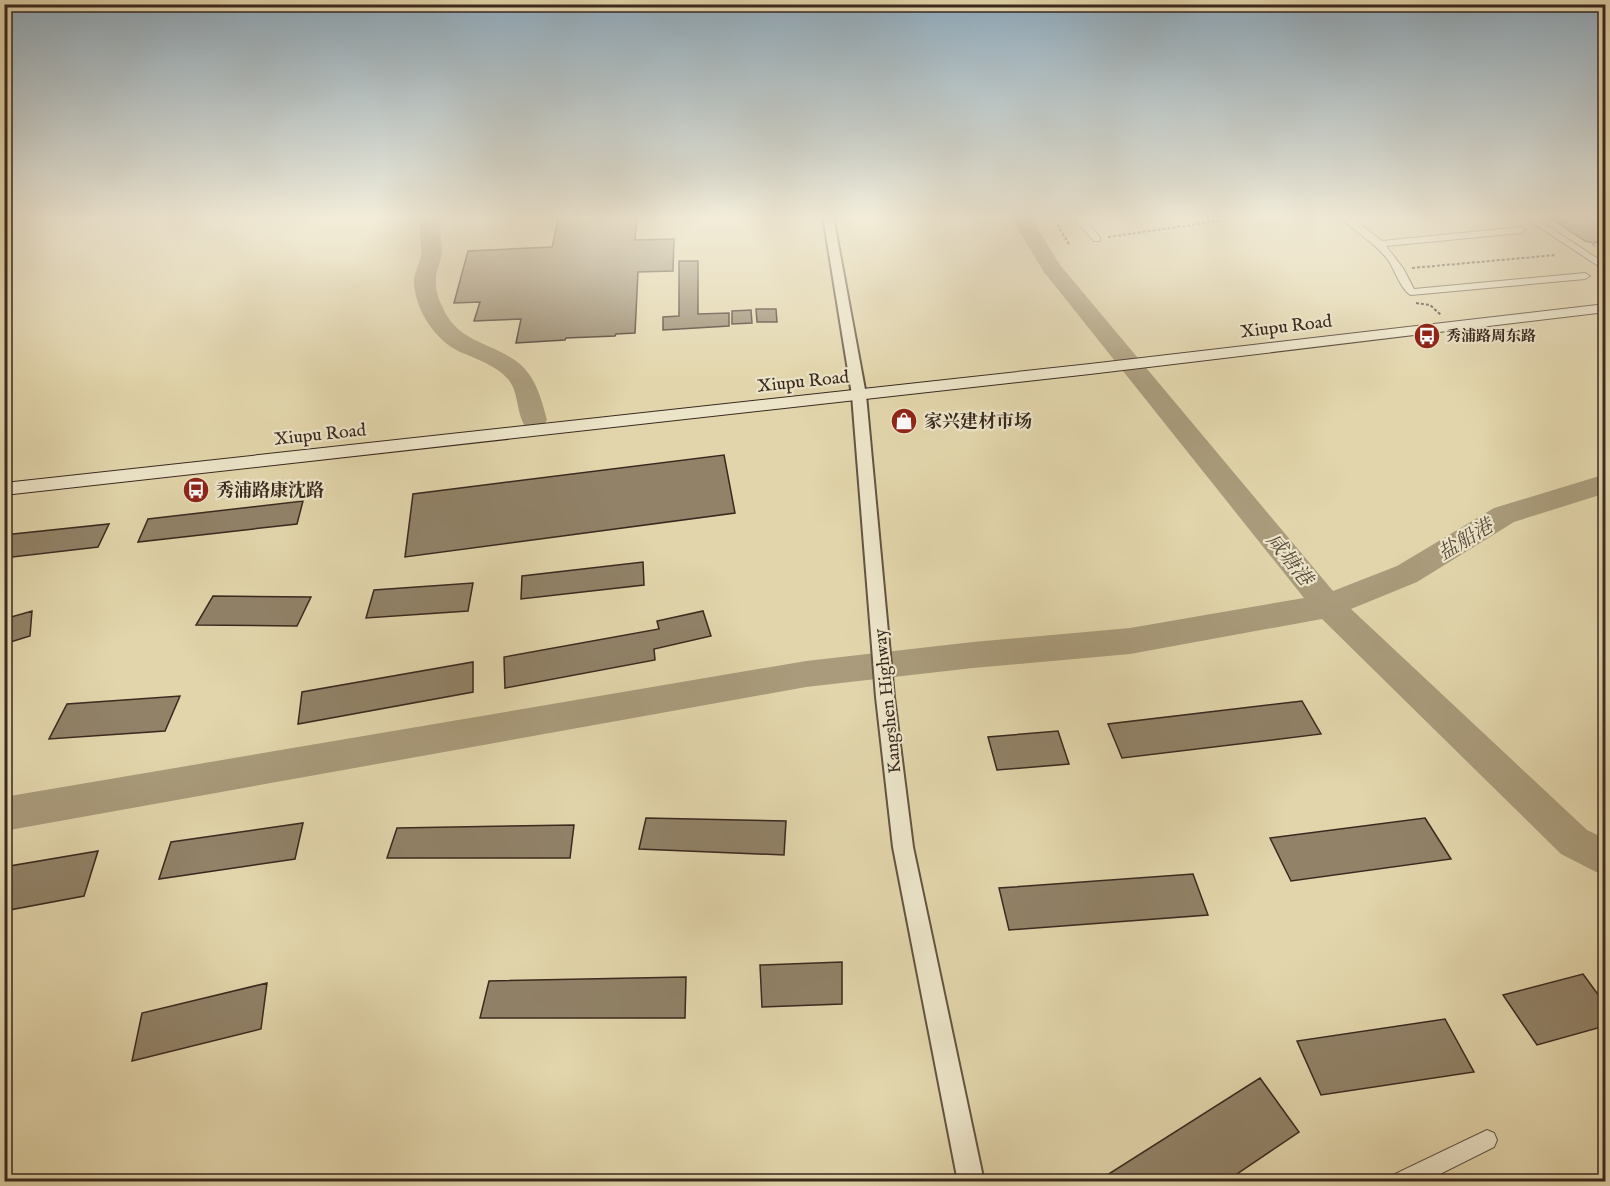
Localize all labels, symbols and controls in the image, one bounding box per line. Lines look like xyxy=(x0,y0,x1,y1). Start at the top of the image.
street label: Xiupu Road xyxy=(1239,310,1334,345)
bus stop icon: 秀浦路周东路 xyxy=(1412,321,1442,351)
place label: 秀浦路周东路 xyxy=(1446,327,1536,346)
street label: Xiupu Road xyxy=(756,366,851,399)
shop icon: 家兴建材市场 xyxy=(889,406,919,436)
place label: 家兴建材市场 xyxy=(924,411,1032,434)
street label: Xiupu Road xyxy=(273,419,368,452)
bus stop icon: 秀浦路康沈路 xyxy=(181,475,211,505)
place label: 秀浦路康沈路 xyxy=(216,480,324,503)
water label: 盐船港 xyxy=(1434,513,1500,566)
water label: 咸塘港 xyxy=(1260,529,1319,593)
street label: Kangshen Highway xyxy=(869,627,908,774)

